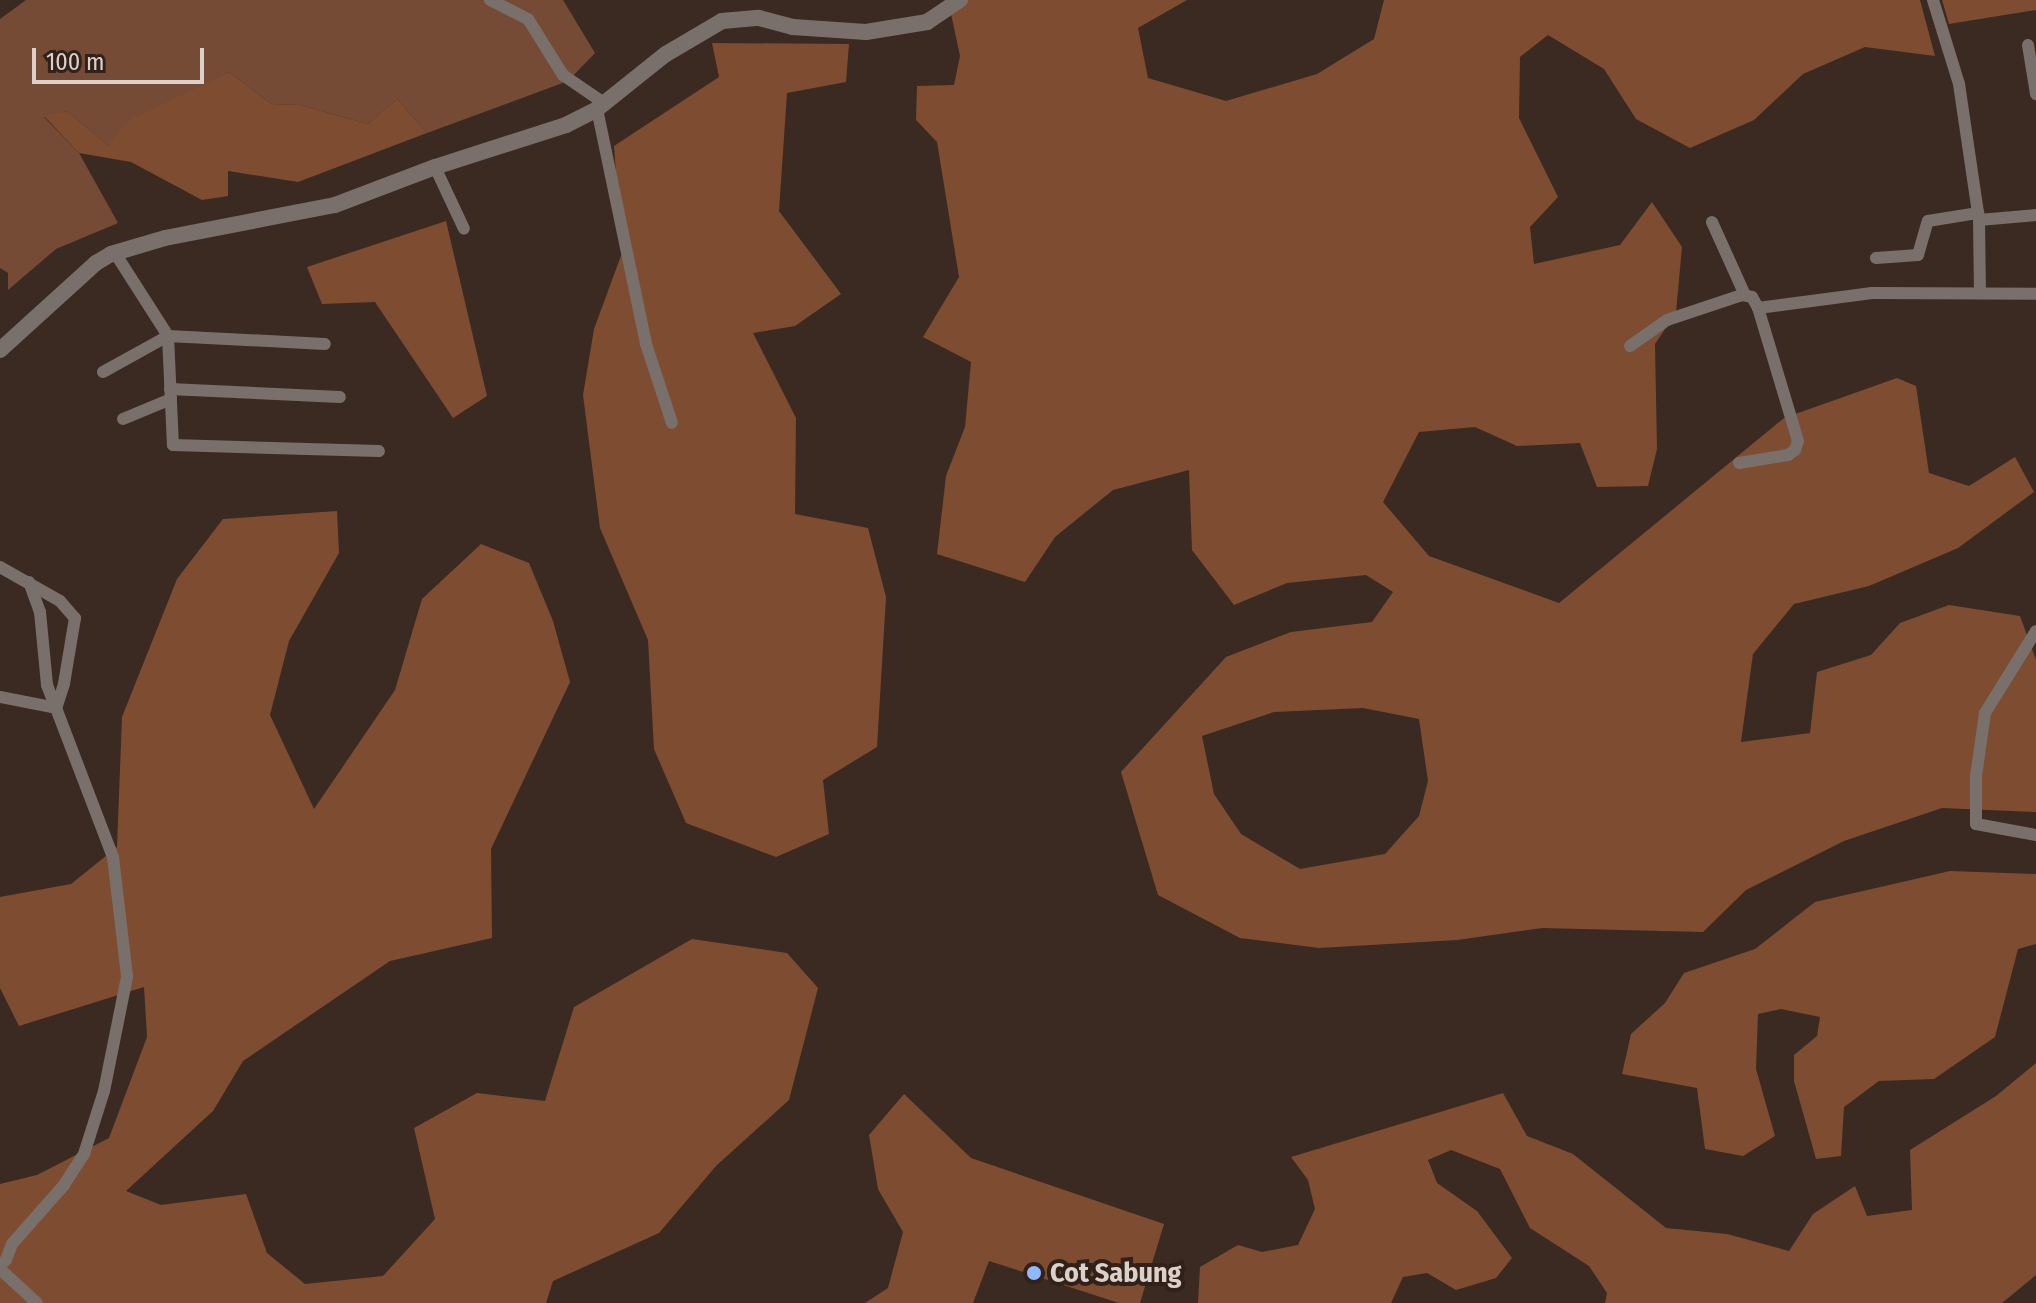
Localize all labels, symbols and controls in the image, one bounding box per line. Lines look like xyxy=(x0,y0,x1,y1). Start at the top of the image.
scale bar xyxy=(36,32,208,82)
text: 100 m xyxy=(46,48,104,76)
place label: Cot Sabung xyxy=(1050,1256,1182,1290)
marker: Cot Sabung xyxy=(1025,1264,1043,1282)

